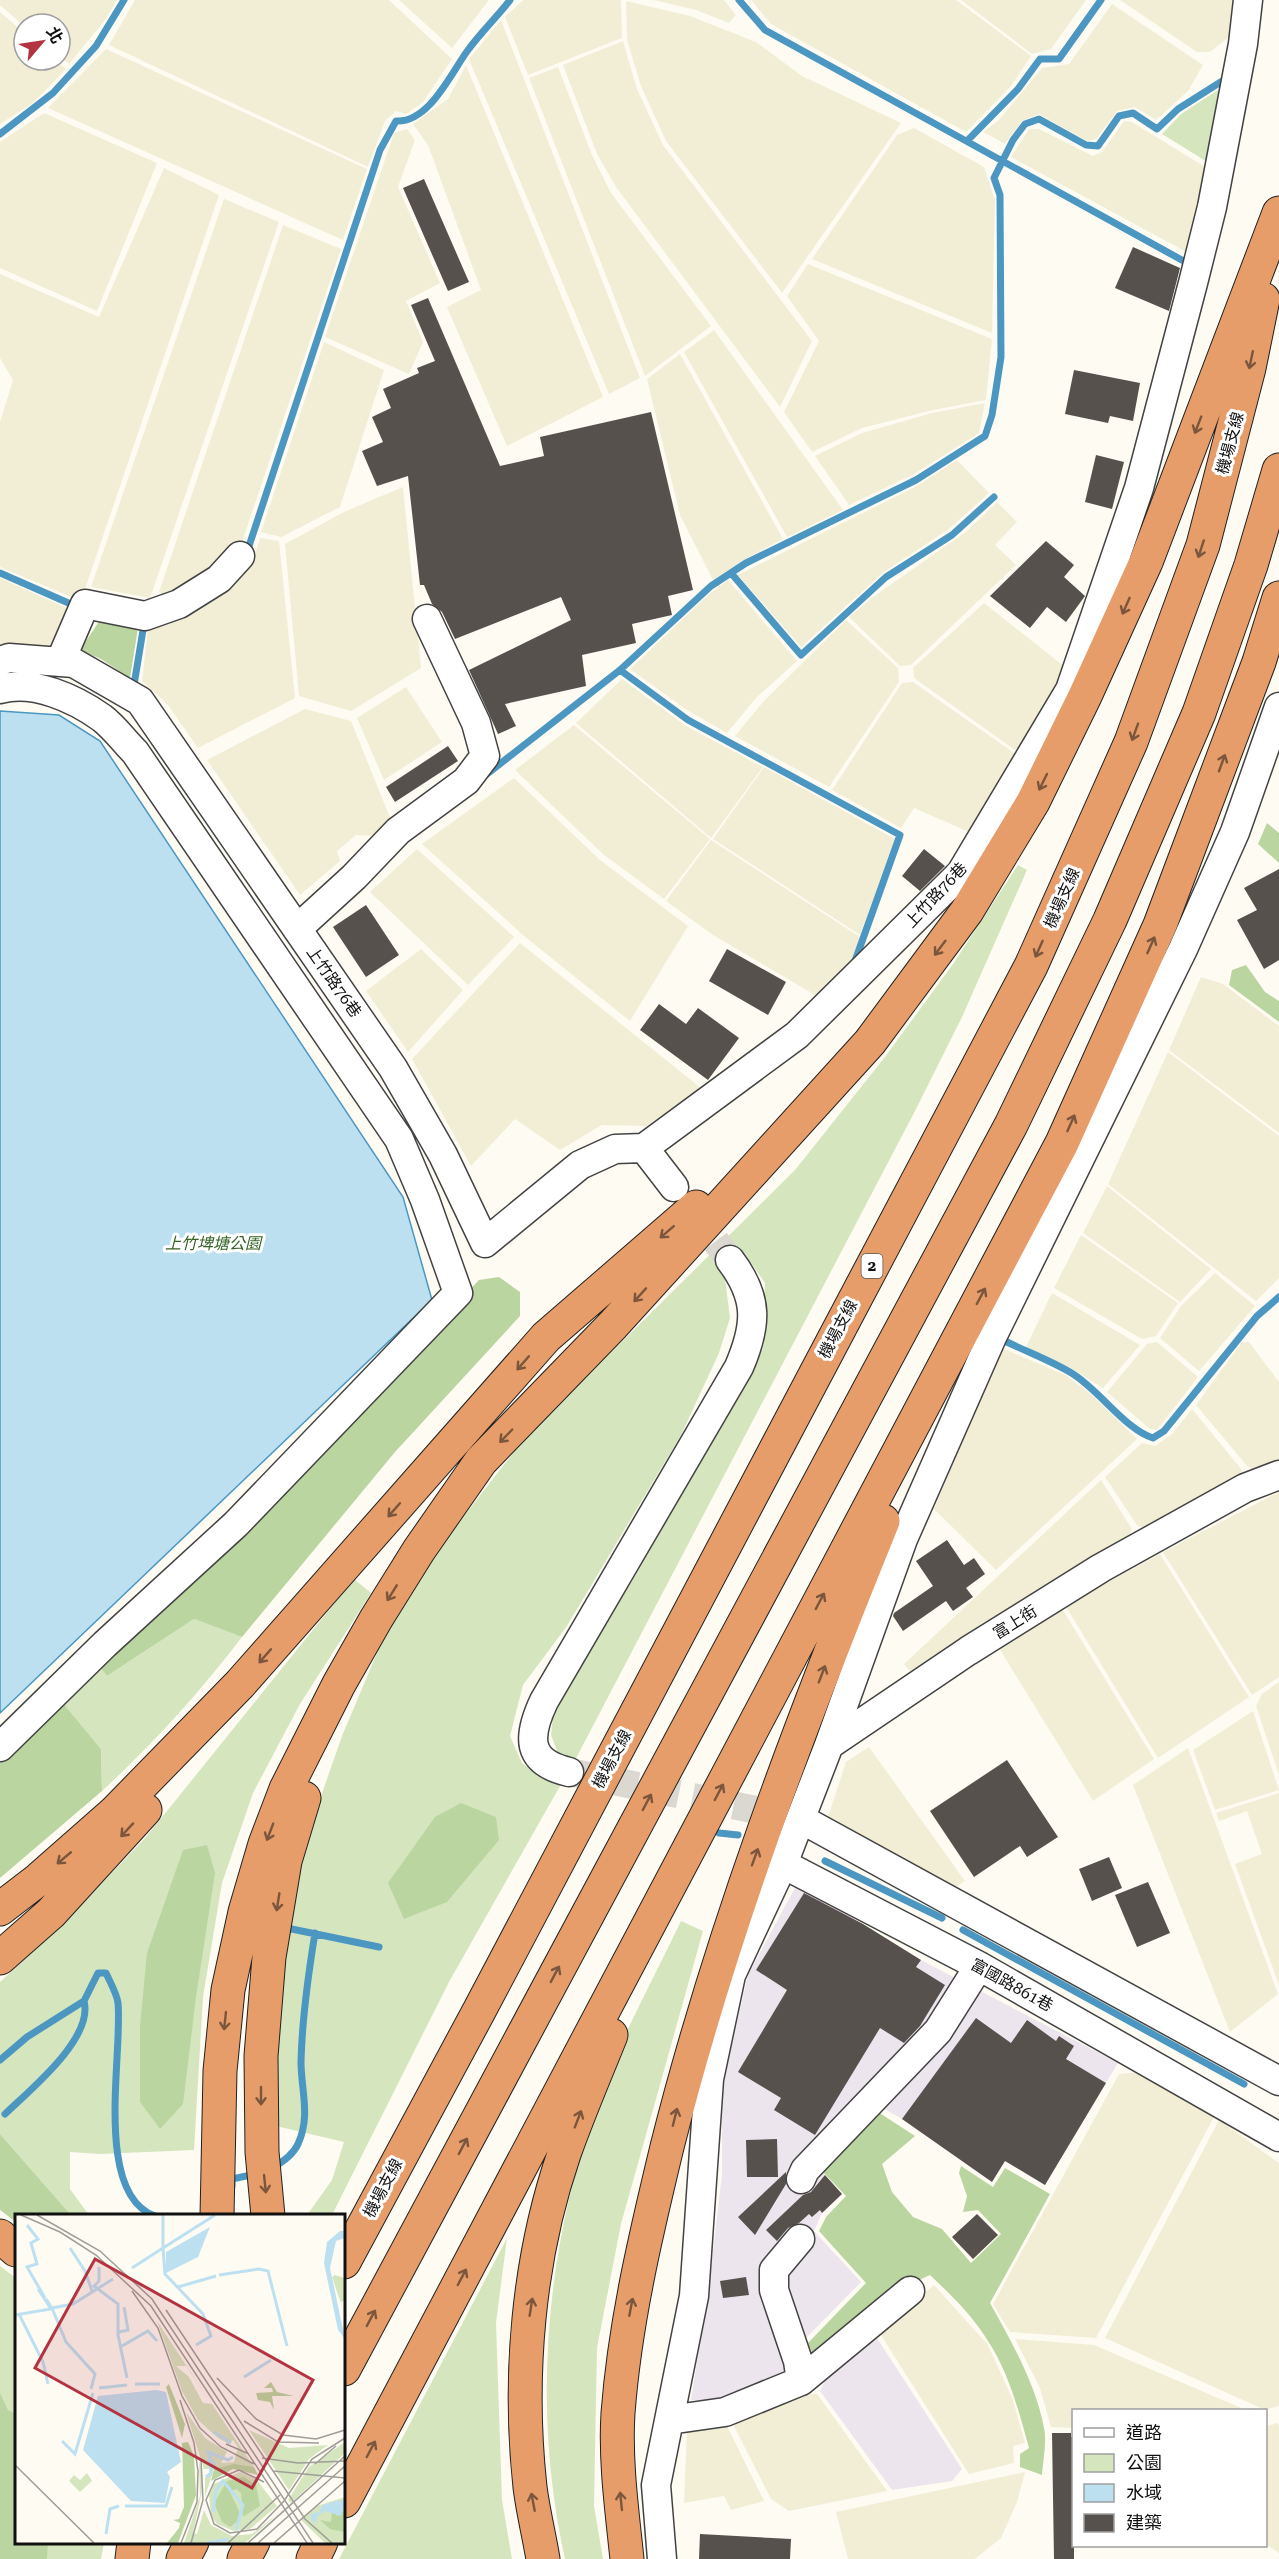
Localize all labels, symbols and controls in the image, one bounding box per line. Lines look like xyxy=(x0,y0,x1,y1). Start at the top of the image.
north arrow xyxy=(12,12,72,72)
text: 北 xyxy=(42,23,67,47)
one-way arrow xyxy=(1245,350,1256,369)
street label: 機場支線 xyxy=(1213,410,1247,476)
one-way arrow xyxy=(1192,415,1203,434)
one-way arrow xyxy=(1195,539,1206,558)
one-way arrow xyxy=(1120,597,1131,615)
one-way arrow xyxy=(1129,722,1140,741)
one-way arrow xyxy=(1217,755,1228,773)
one-way arrow xyxy=(1036,773,1048,791)
street label: 上竹路76巷 xyxy=(901,859,971,931)
street label: 機場支線 xyxy=(1040,865,1084,931)
one-way arrow xyxy=(1146,936,1157,955)
one-way arrow xyxy=(934,939,946,955)
one-way arrow xyxy=(1033,939,1044,957)
street label: 上竹路76巷 xyxy=(303,943,365,1021)
one-way arrow xyxy=(1066,1114,1077,1132)
one-way arrow xyxy=(660,1225,675,1239)
park label: 上竹埤塘公園 xyxy=(165,1234,263,1253)
road number: 2 xyxy=(862,1254,882,1278)
one-way arrow xyxy=(633,1287,647,1302)
one-way arrow xyxy=(975,1288,987,1305)
street label: 機場支線 xyxy=(815,1296,861,1362)
one-way arrow xyxy=(516,1355,530,1370)
one-way arrow xyxy=(499,1428,513,1443)
one-way arrow xyxy=(387,1502,401,1517)
one-way arrow xyxy=(385,1585,398,1602)
one-way arrow xyxy=(814,1593,826,1610)
street label: 富上街 xyxy=(990,1601,1040,1643)
one-way arrow xyxy=(258,1648,272,1663)
one-way arrow xyxy=(818,1665,829,1684)
street label: 機場支線 xyxy=(589,1726,635,1792)
one-way arrow xyxy=(714,1783,725,1801)
one-way arrow xyxy=(641,1794,653,1811)
one-way arrow xyxy=(120,1822,134,1837)
one-way arrow xyxy=(263,1822,274,1841)
one-way arrow xyxy=(750,1848,761,1867)
one-way arrow xyxy=(57,1851,72,1865)
one-way arrow xyxy=(273,1892,284,1912)
street label: 富國路861巷 xyxy=(968,1955,1056,2015)
one-way arrow xyxy=(550,1965,561,1983)
one-way arrow xyxy=(219,2011,230,2031)
one-way arrow xyxy=(256,2086,267,2106)
one-way arrow xyxy=(669,2108,681,2127)
one-way arrow xyxy=(573,2110,584,2128)
one-way arrow xyxy=(458,2137,469,2155)
street label: 機場支線 xyxy=(360,2155,406,2221)
one-way arrow xyxy=(260,2173,271,2193)
inset map xyxy=(15,2214,345,2544)
one-way arrow xyxy=(457,2268,468,2286)
one-way arrow xyxy=(525,2298,536,2318)
one-way arrow xyxy=(626,2298,637,2317)
one-way arrow xyxy=(366,2309,377,2327)
legend xyxy=(1072,2409,1267,2547)
text: 道路 xyxy=(1126,2422,1162,2443)
one-way arrow xyxy=(365,2441,377,2458)
text: 公園 xyxy=(1126,2452,1162,2473)
text: 水域 xyxy=(1126,2482,1162,2503)
one-way arrow xyxy=(615,2491,626,2511)
one-way arrow xyxy=(527,2492,538,2512)
text: 建築 xyxy=(1126,2512,1162,2533)

